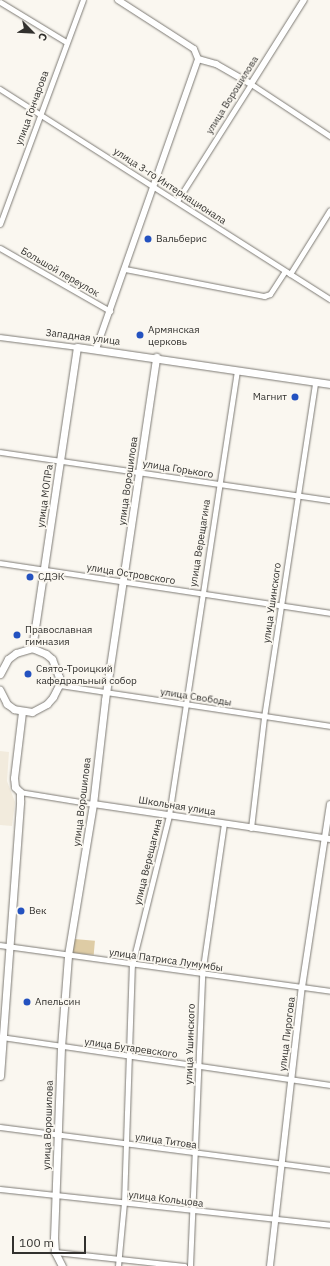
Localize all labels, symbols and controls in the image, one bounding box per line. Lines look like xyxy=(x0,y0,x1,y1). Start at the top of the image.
north arrow xyxy=(12,12,52,52)
text: С xyxy=(35,31,51,43)
street label: улица Ворошилова xyxy=(203,54,261,136)
street label: улица Гончарова xyxy=(13,69,51,147)
street label: улица 3-го Интернационала xyxy=(111,145,229,227)
place label: Вальберис xyxy=(156,233,207,245)
marker: Вальберис xyxy=(143,234,153,244)
street label: Большой переулок xyxy=(19,245,101,299)
place label: Армянская церковь xyxy=(148,323,200,346)
street label: Западная улица xyxy=(45,326,121,348)
marker: Армянская церковь xyxy=(135,330,145,340)
place label: Магнит xyxy=(253,391,287,403)
marker: Магнит xyxy=(290,392,300,402)
street label: улица Ворошилова xyxy=(116,436,140,526)
street label: улица Горького xyxy=(142,457,214,481)
street label: улица МОПРа xyxy=(35,464,55,528)
street label: улица Верещагина xyxy=(187,498,213,588)
street label: улица Островского xyxy=(86,561,176,587)
street label: улица Ушинского xyxy=(260,562,284,644)
place label: СДЭК xyxy=(38,571,64,583)
marker: СДЭК xyxy=(25,572,35,582)
place label: Православная гимназия xyxy=(25,623,92,646)
marker: Православная гимназия xyxy=(12,630,22,640)
place label: Свято-Троицкий кафедральный собор xyxy=(36,662,137,686)
marker: Свято-Троицкий кафедральный собор xyxy=(23,669,33,679)
street label: улица Свободы xyxy=(160,685,232,709)
street label: улица Ворошилова xyxy=(71,757,93,847)
street label: Школьная улица xyxy=(138,794,216,818)
street label: улица Верещагина xyxy=(131,818,165,906)
place label: Век xyxy=(29,905,47,917)
marker: Век xyxy=(16,906,26,916)
street label: улица Патриса Лумумбы xyxy=(108,946,224,974)
place label: Апельсин xyxy=(35,996,80,1008)
street label: улица Пирогова xyxy=(276,996,298,1072)
marker: Апельсин xyxy=(22,997,32,1007)
street label: улица Ушинского xyxy=(183,1003,197,1085)
street label: улица Бутаревского xyxy=(84,1036,178,1060)
street label: улица Ворошилова xyxy=(40,1080,56,1170)
street label: улица Титова xyxy=(134,1131,198,1151)
street label: улица Кольцова xyxy=(128,1188,204,1210)
scale bar xyxy=(14,1228,88,1254)
text: 100 m xyxy=(19,1235,54,1250)

